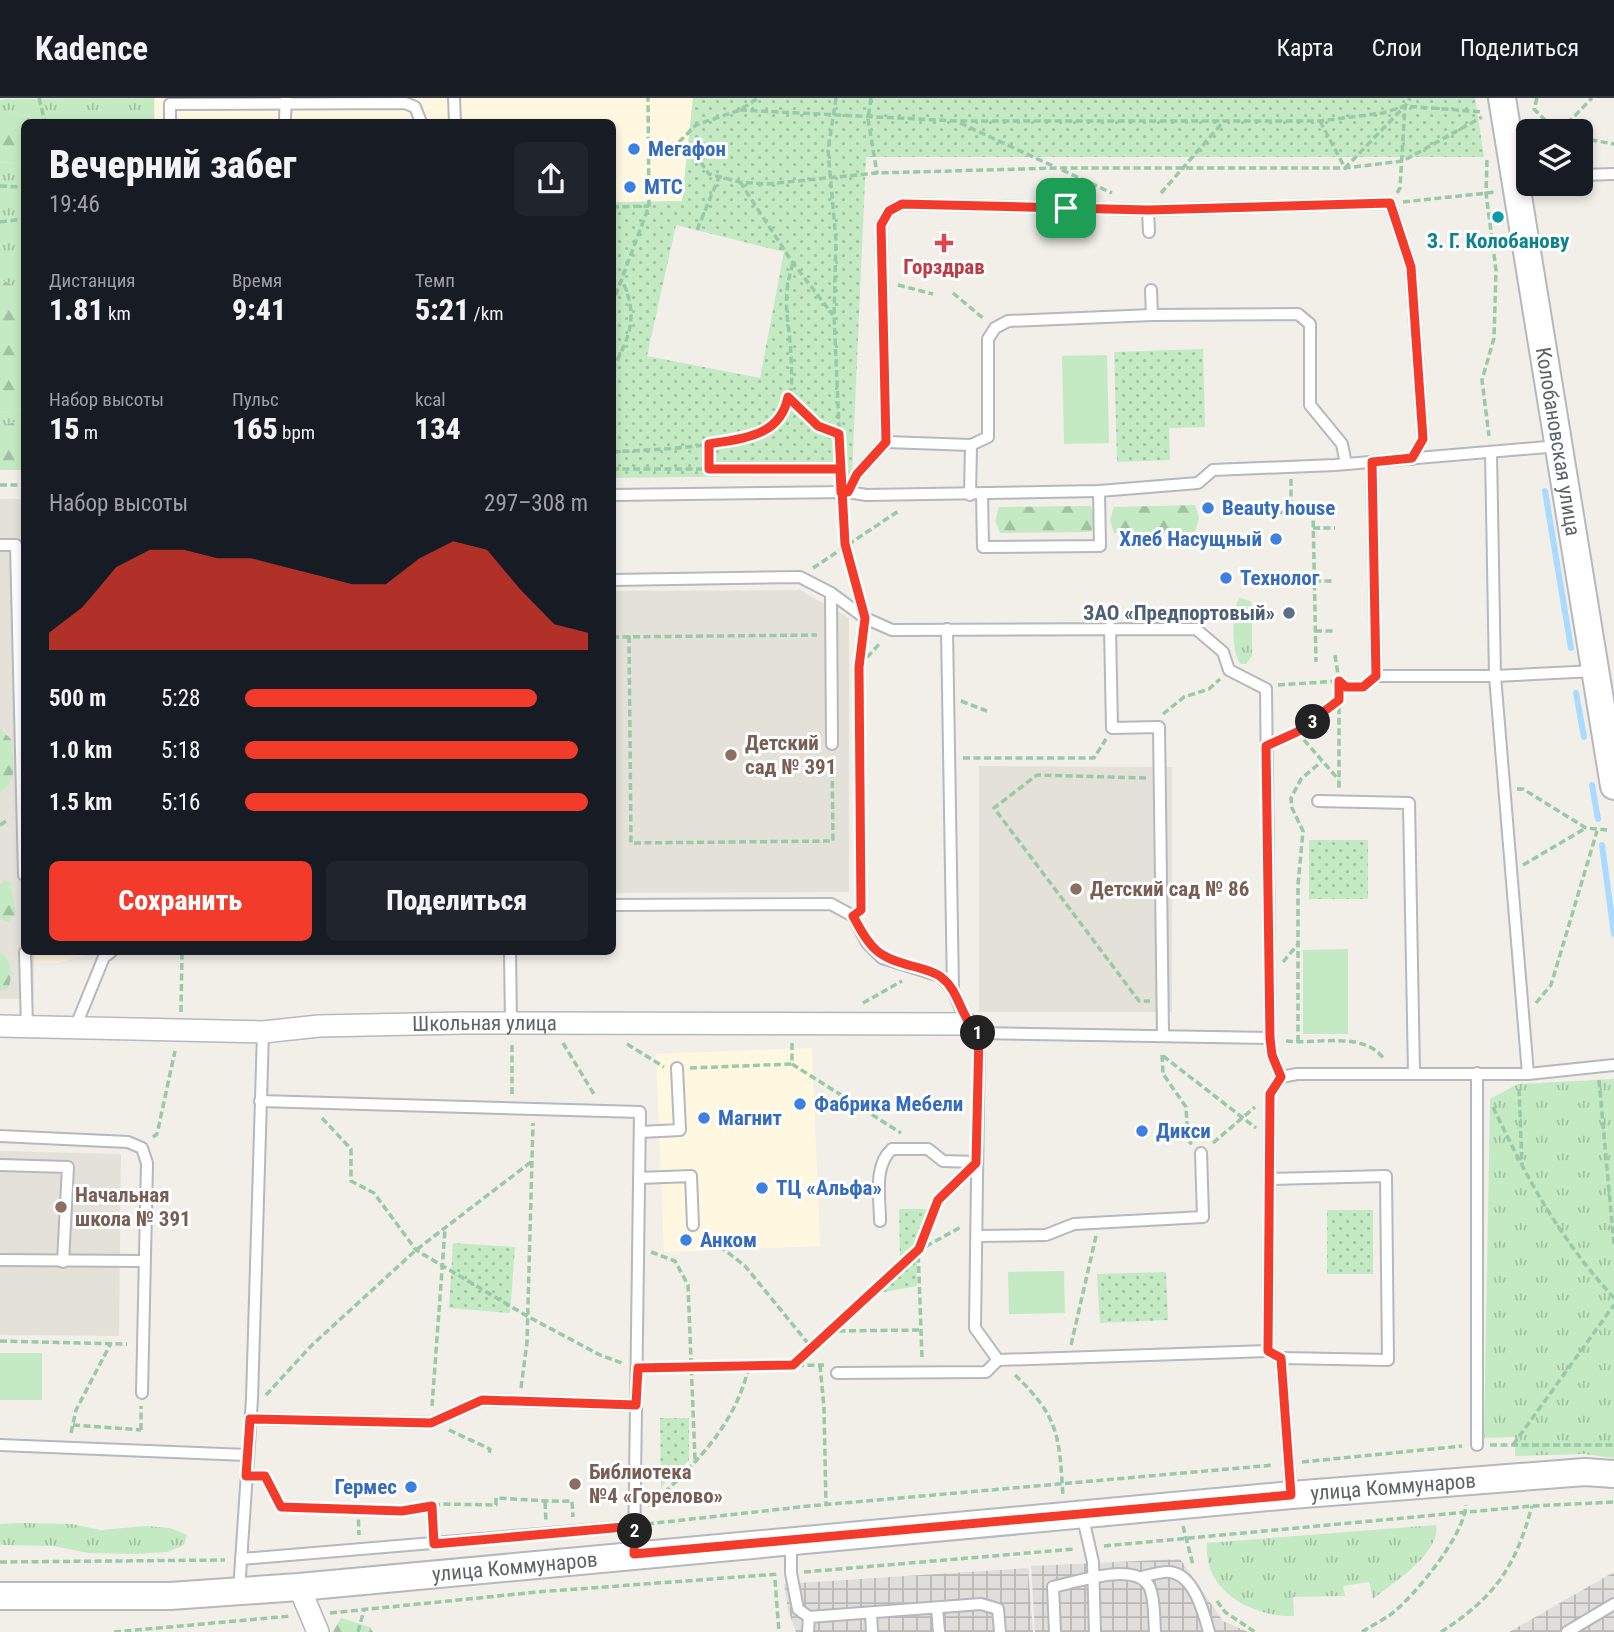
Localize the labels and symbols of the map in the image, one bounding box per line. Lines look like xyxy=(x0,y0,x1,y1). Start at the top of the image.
place label: Мегафон xyxy=(648,137,726,161)
marker: Мегафон xyxy=(626,141,642,157)
place label: МТС xyxy=(644,175,683,199)
pin xyxy=(1036,178,1096,238)
marker: МТС xyxy=(622,179,638,195)
marker: З. Г. Колобанову xyxy=(1490,209,1506,225)
place label: З. Г. Колобанову xyxy=(1427,229,1570,253)
marker: Горздрав xyxy=(936,235,952,251)
place label: Горздрав xyxy=(903,255,985,279)
street label: Колобановская улица xyxy=(1531,345,1585,538)
place label: Beauty house xyxy=(1222,496,1335,520)
marker: Beauty house xyxy=(1200,500,1216,516)
place label: Хлеб Насущный xyxy=(1119,527,1262,551)
marker: Хлеб Насущный xyxy=(1268,531,1284,547)
place label: Технолог xyxy=(1240,566,1320,590)
marker: Технолог xyxy=(1218,570,1234,586)
place label: ЗАО «Предпортовый» xyxy=(1083,601,1275,625)
marker: ЗАО «Предпортовый» xyxy=(1281,605,1297,621)
pin: 3 xyxy=(1296,704,1330,740)
place label: Детский сад № 391 xyxy=(745,731,836,779)
marker: Детский сад № 391 xyxy=(723,747,739,763)
place label: Детский сад № 86 xyxy=(1090,877,1249,901)
marker: Детский сад № 86 xyxy=(1068,881,1084,897)
street label: Школьная улица xyxy=(412,1011,557,1036)
pin: 1 xyxy=(960,1016,996,1051)
place label: Фабрика Мебели xyxy=(814,1092,963,1116)
marker: Фабрика Мебели xyxy=(792,1096,808,1112)
place label: Магнит xyxy=(718,1106,783,1130)
marker: Магнит xyxy=(696,1110,712,1126)
place label: Дикси xyxy=(1156,1119,1211,1143)
marker: Дикси xyxy=(1134,1123,1150,1139)
place label: ТЦ «Альфа» xyxy=(776,1176,882,1200)
marker: ТЦ «Альфа» xyxy=(754,1180,770,1196)
place label: Начальная школа № 391 xyxy=(75,1183,191,1231)
marker: Начальная школа № 391 xyxy=(53,1199,69,1215)
place label: Анком xyxy=(700,1228,757,1252)
marker: Анком xyxy=(678,1232,694,1248)
place label: Библиотека №4 «Горелово» xyxy=(589,1460,723,1508)
street label: улица Коммунаров xyxy=(1310,1469,1477,1505)
place label: Гермес xyxy=(334,1475,397,1499)
marker: Библиотека №4 «Горелово» xyxy=(567,1476,583,1492)
marker: Гермес xyxy=(403,1479,419,1495)
pin: 2 xyxy=(618,1514,652,1548)
street label: улица Коммунаров xyxy=(431,1547,598,1587)

